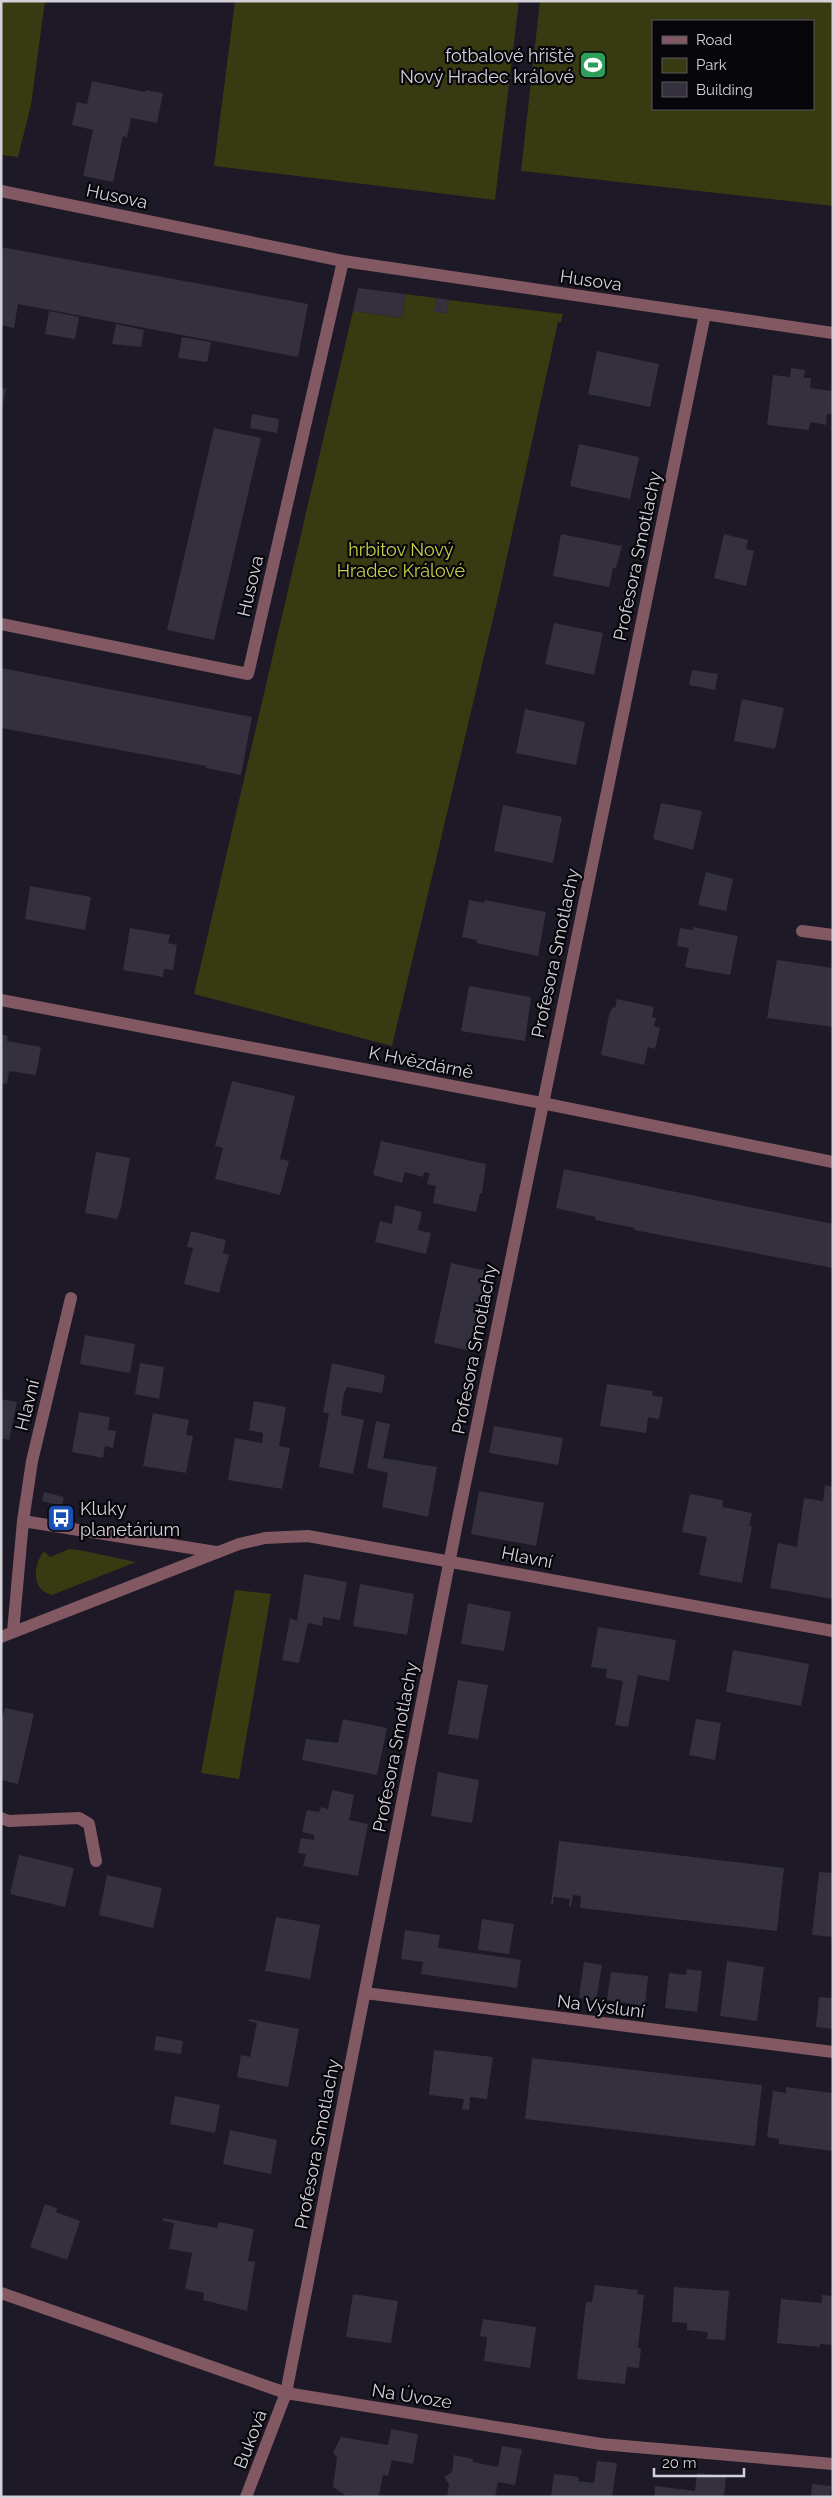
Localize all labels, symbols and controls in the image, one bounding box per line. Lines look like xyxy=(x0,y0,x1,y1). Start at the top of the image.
legend xyxy=(652,20,814,110)
text: Road xyxy=(696,31,732,49)
place label: fotbalové hřiště Nový Hradec králové xyxy=(400,45,574,87)
sports icon: fotbalové hřiště Nový Hradec králové xyxy=(578,50,608,80)
text: Park xyxy=(696,56,727,74)
text: Building xyxy=(696,81,753,99)
street label: Husova xyxy=(84,179,150,213)
street label: Husova xyxy=(559,265,623,295)
street label: Profesora Smotlachy xyxy=(609,469,665,643)
park label: hrbitov Nový Hradec Králové xyxy=(337,539,466,581)
street label: Husova xyxy=(233,553,267,619)
street label: Profesora Smotlachy xyxy=(527,866,583,1040)
street label: K Hvězdárně xyxy=(367,1042,475,1083)
street label: Profesora Smotlachy xyxy=(447,1262,501,1436)
street label: Hlavní xyxy=(11,1377,43,1433)
place label: Kluky planetárium xyxy=(80,1498,180,1540)
bus stop icon: Kluky planetárium xyxy=(46,1503,76,1533)
street label: Hlavní xyxy=(500,1542,554,1572)
street label: Profesora Smotlachy xyxy=(368,1660,422,1834)
street label: Na Výsluní xyxy=(556,1990,646,2022)
street label: Profesora Smotlachy xyxy=(290,2057,344,2231)
street label: Na Úvoze xyxy=(370,2378,454,2413)
street label: Buková xyxy=(229,2407,271,2471)
scale bar xyxy=(654,2446,744,2478)
text: 20 m xyxy=(662,2454,697,2472)

